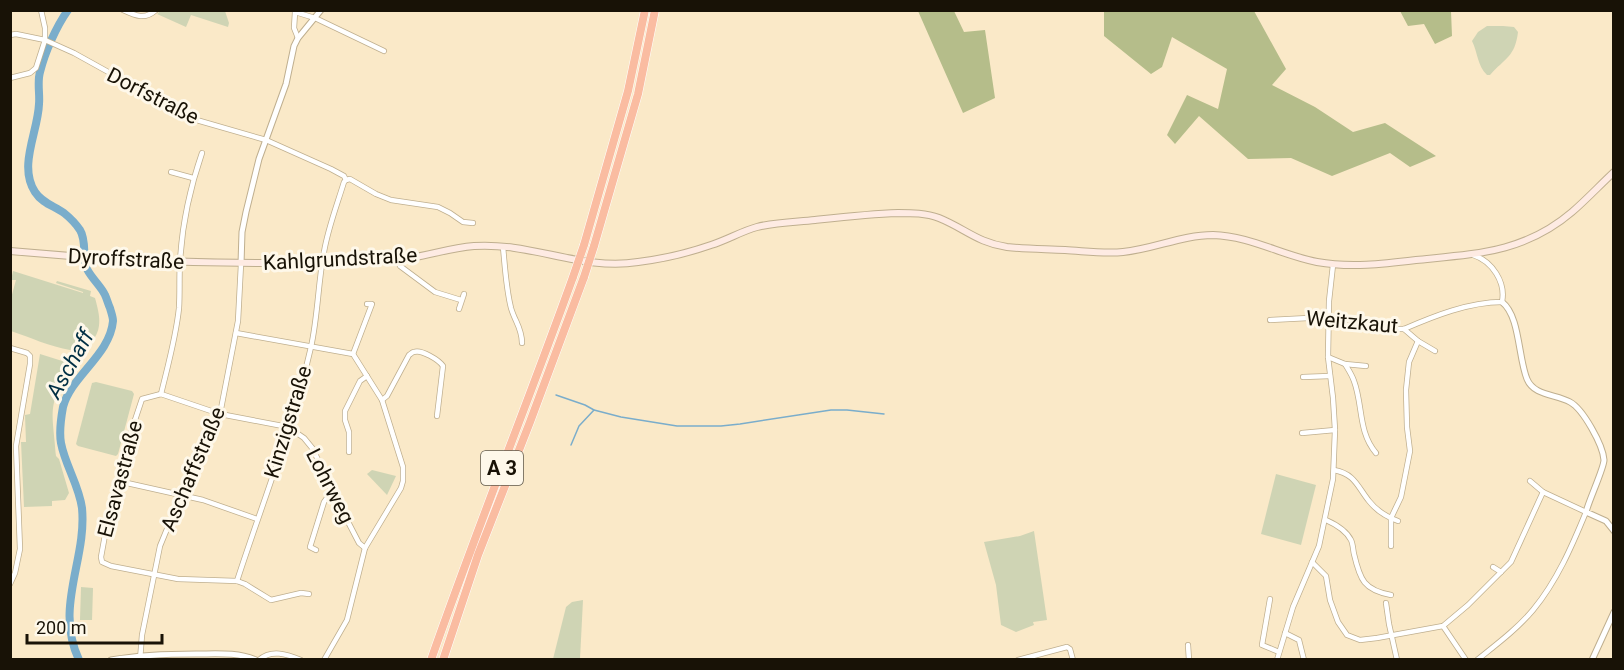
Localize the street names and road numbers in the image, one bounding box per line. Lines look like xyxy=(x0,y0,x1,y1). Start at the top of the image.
street label: Dorfstraße xyxy=(103,63,203,129)
street label: Kahlgrundstraße xyxy=(262,243,418,275)
street label: Dyroffstraße xyxy=(67,244,185,274)
street label: Weitzkaut xyxy=(1305,306,1399,338)
street label: Kinzigstraße xyxy=(259,363,317,481)
street label: Aschaffstraße xyxy=(156,403,230,535)
street label: Elsavastraße xyxy=(93,418,147,540)
street label: Lohrweg xyxy=(301,445,359,527)
road number: A 3 xyxy=(481,451,523,485)

